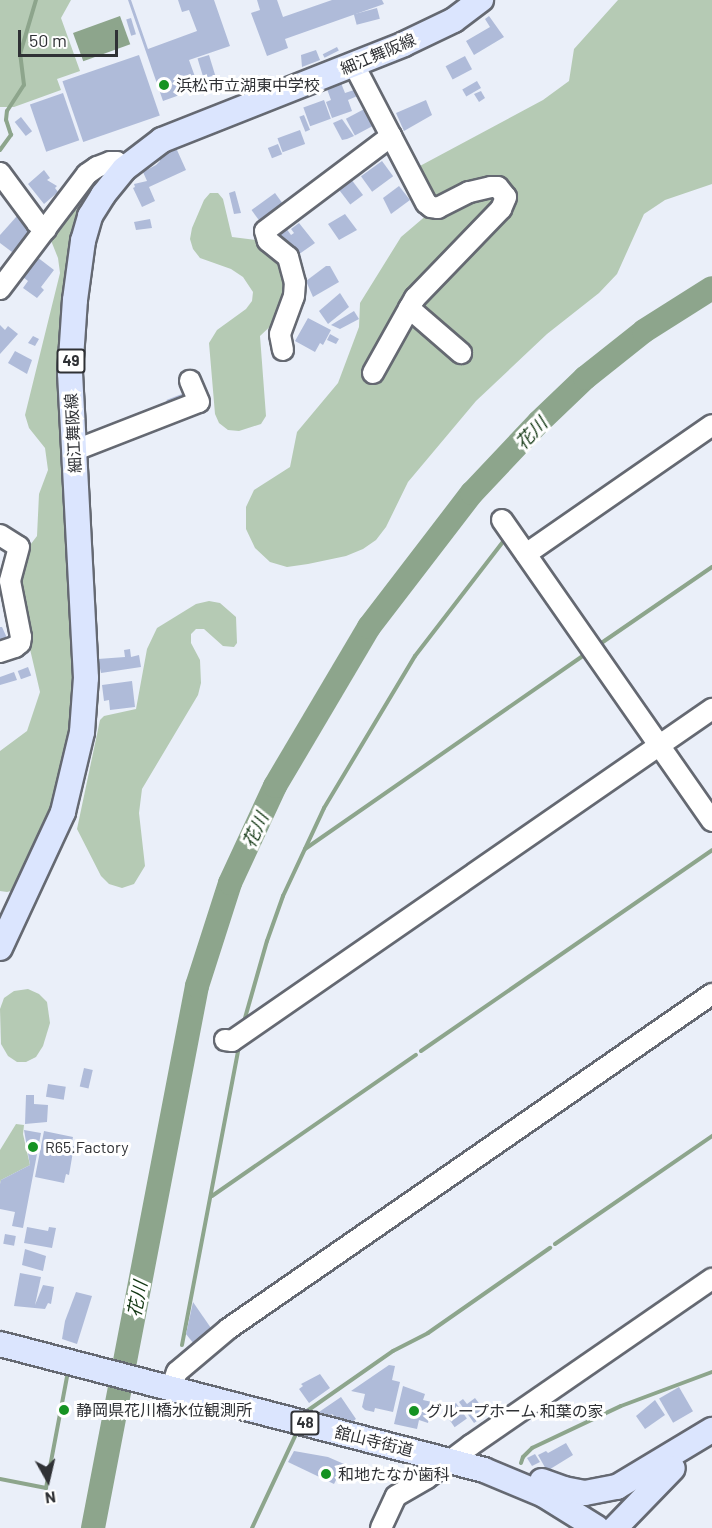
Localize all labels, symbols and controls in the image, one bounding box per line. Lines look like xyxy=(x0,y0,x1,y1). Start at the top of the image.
scale bar xyxy=(21,18,122,56)
text: 50 m xyxy=(29,29,67,51)
street label: 細江舞阪線 xyxy=(337,30,419,78)
place label: 浜松市立湖東中学校 xyxy=(176,75,320,95)
marker: 浜松市立湖東中学校 xyxy=(157,78,171,92)
road number: 49 xyxy=(56,349,86,373)
street label: 細江舞阪線 xyxy=(61,393,85,473)
water label: 花川 xyxy=(511,413,551,453)
water label: 花川 xyxy=(238,809,272,851)
place label: R65.Factory xyxy=(45,1137,129,1157)
marker: R65.Factory xyxy=(26,1140,40,1154)
water label: 花川 xyxy=(123,1279,151,1319)
place label: 静岡県花川橋水位観測所 xyxy=(76,1400,252,1420)
place label: グループホーム 和葉の家 xyxy=(426,1401,605,1421)
marker: 静岡県花川橋水位観測所 xyxy=(57,1403,71,1417)
marker: グループホーム 和葉の家 xyxy=(407,1404,421,1418)
road number: 48 xyxy=(290,1411,320,1435)
street label: 舘山寺街道 xyxy=(333,1422,415,1460)
north arrow xyxy=(18,1450,78,1510)
place label: 和地たなか歯科 xyxy=(338,1464,450,1484)
marker: 和地たなか歯科 xyxy=(319,1467,333,1481)
text: N xyxy=(44,1488,57,1508)

